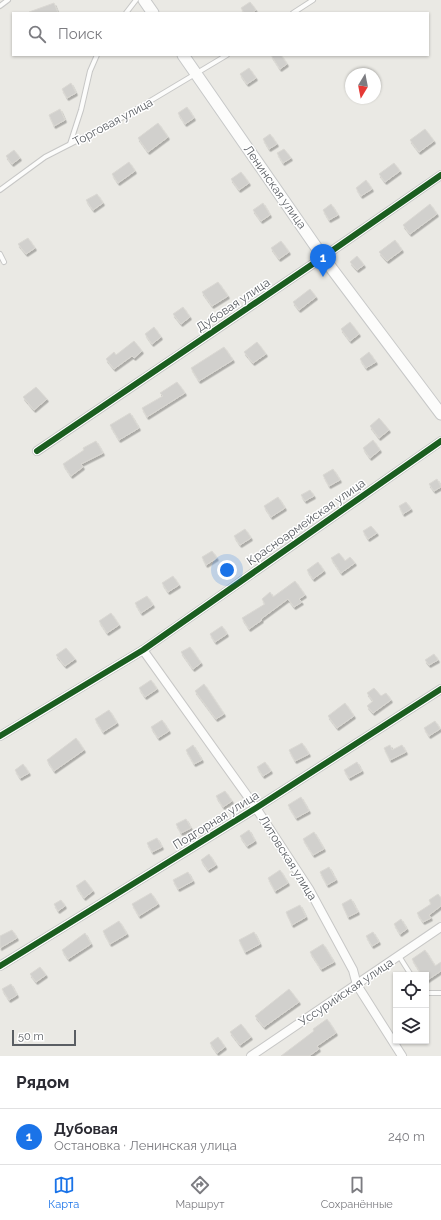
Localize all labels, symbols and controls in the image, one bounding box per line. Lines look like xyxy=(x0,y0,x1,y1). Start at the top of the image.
search box xyxy=(12,12,429,56)
icon: search xyxy=(26,23,48,45)
text: Поиск xyxy=(58,25,103,43)
north arrow xyxy=(345,68,381,104)
street label: Торговая улица xyxy=(71,95,155,149)
street label: Ленинская улица xyxy=(241,142,309,232)
pin: 1 xyxy=(310,244,336,277)
street label: Дубовая улица xyxy=(194,275,272,335)
street label: Красноармейская улица xyxy=(244,476,368,568)
your location xyxy=(217,560,237,580)
street label: Подгорная улица xyxy=(171,788,261,852)
street label: Литовская улица xyxy=(256,813,320,903)
street label: Уссурийская улица xyxy=(296,955,396,1029)
map controls xyxy=(393,972,429,1044)
button: locate xyxy=(393,972,429,1008)
button: layers xyxy=(393,1008,429,1044)
scale bar xyxy=(12,1028,76,1047)
text: 50 m xyxy=(18,1030,44,1043)
text: Рядом xyxy=(16,1072,69,1092)
text: Дубовая xyxy=(54,1120,118,1138)
text: 1 xyxy=(26,1129,32,1144)
text: 240 m xyxy=(388,1129,425,1144)
text: Остановка · Ленинская улица xyxy=(54,1138,237,1153)
tab: Карта xyxy=(48,1174,79,1211)
tab: Маршрут xyxy=(175,1174,224,1211)
tab: Сохранённые xyxy=(321,1174,393,1211)

